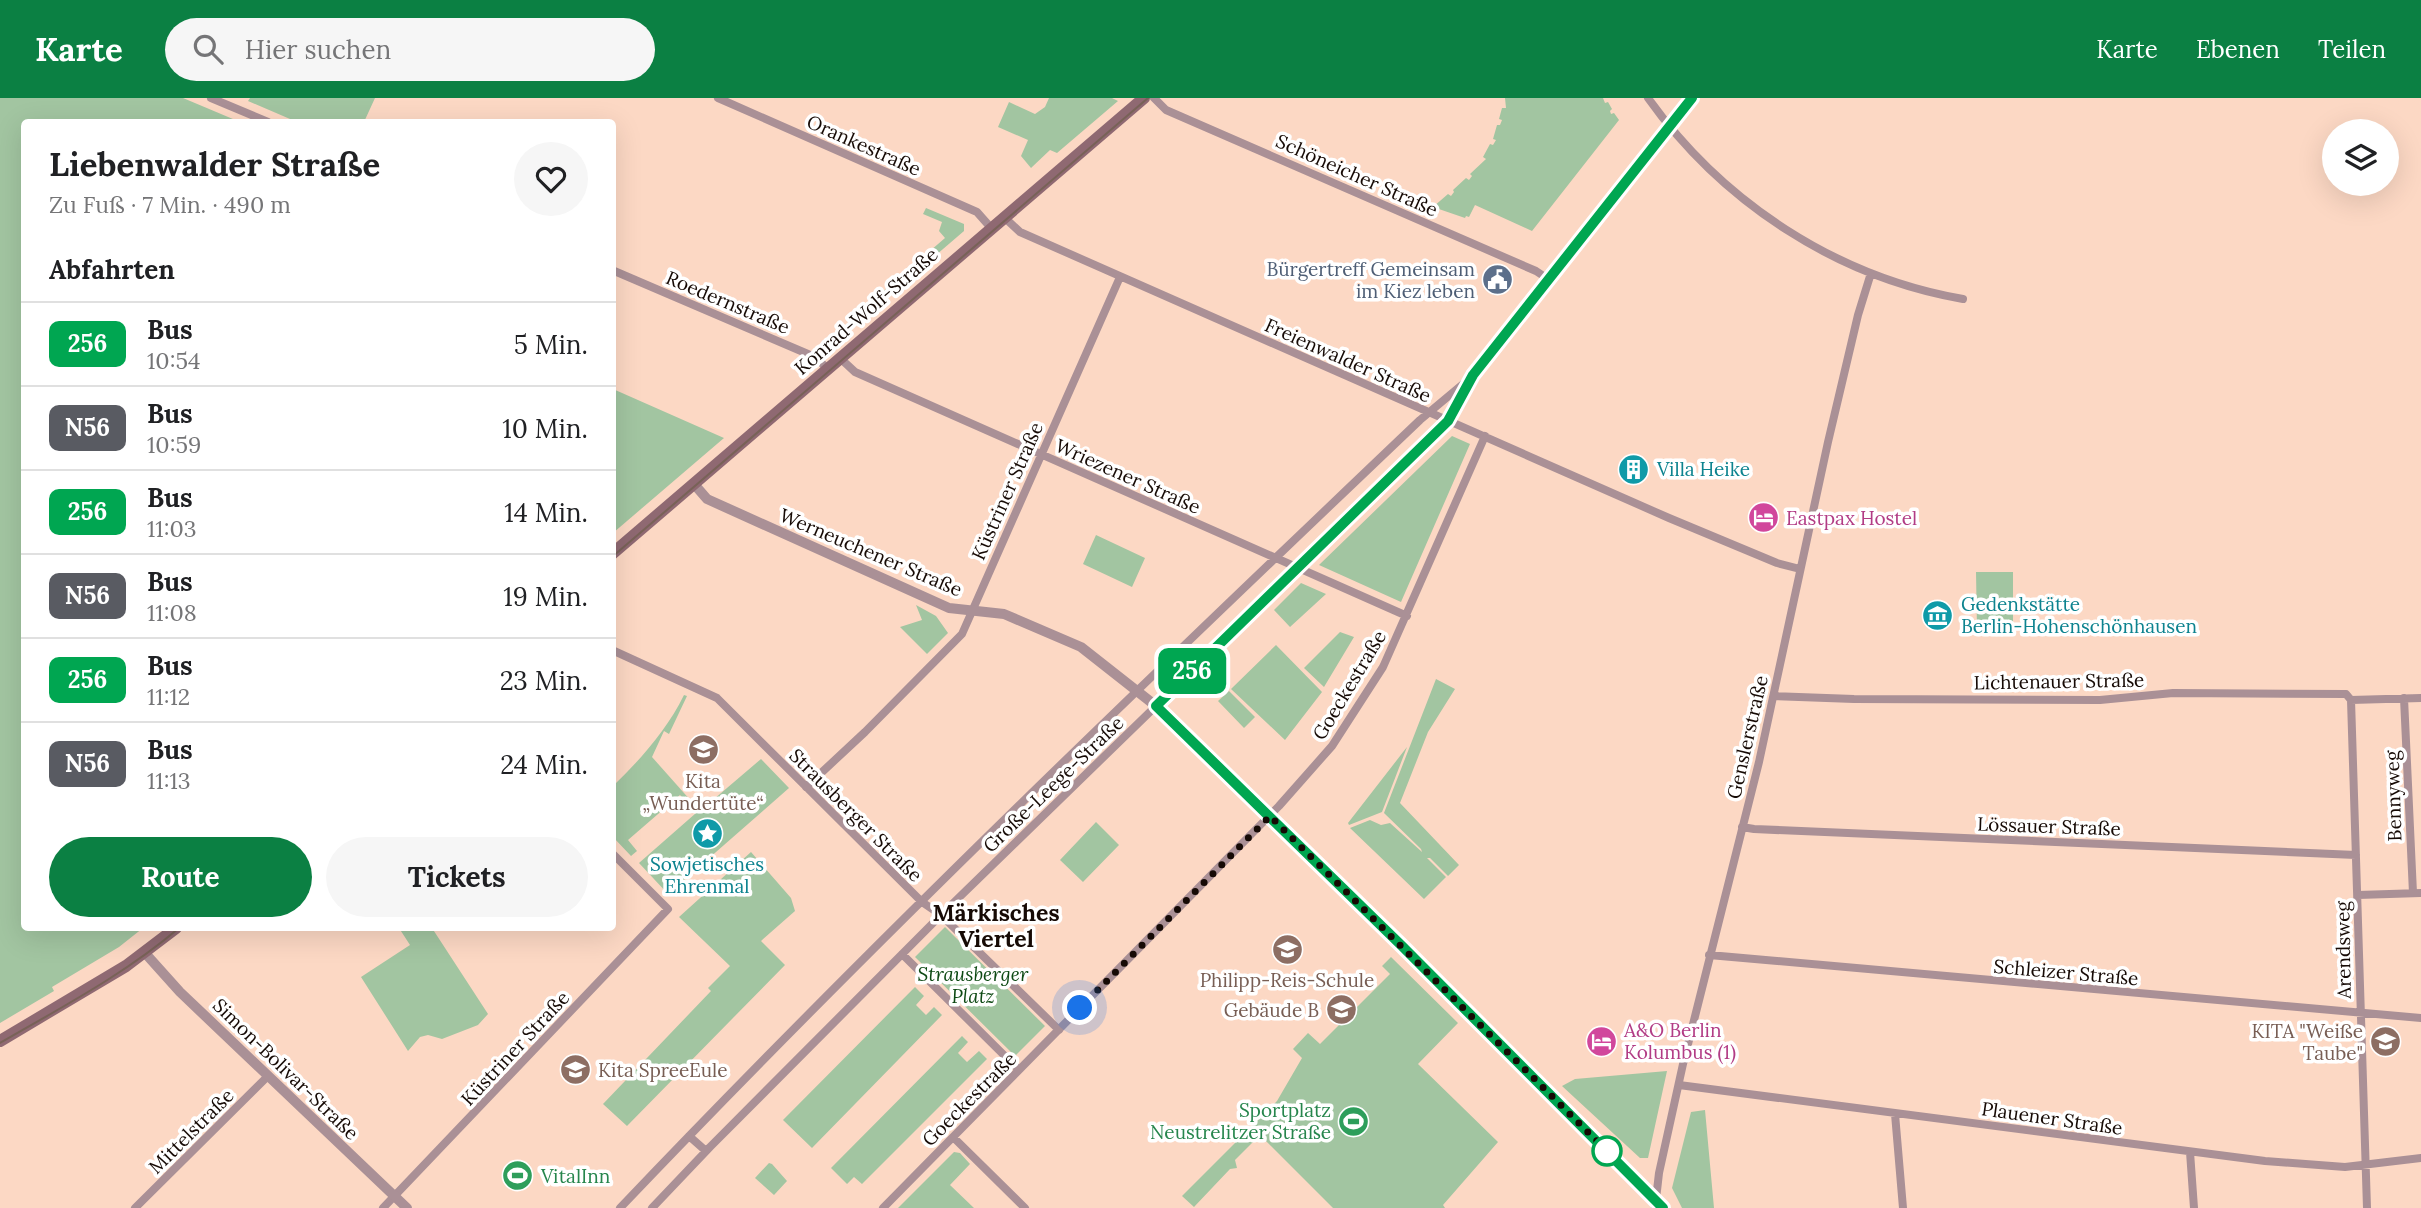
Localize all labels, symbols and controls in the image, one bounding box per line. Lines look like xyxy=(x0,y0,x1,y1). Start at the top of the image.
search box xyxy=(165,18,655,81)
text: Karte xyxy=(35,28,123,70)
icon: search xyxy=(189,30,227,68)
text: Hier suchen xyxy=(245,33,391,66)
text: Karte xyxy=(2096,34,2158,65)
text: Ebenen xyxy=(2196,34,2280,65)
text: Teilen xyxy=(2318,34,2386,65)
street label: Orankestraße xyxy=(803,109,925,181)
map controls xyxy=(2322,119,2399,196)
button: layers xyxy=(2322,119,2399,196)
street label: Schöneicher Straße xyxy=(1272,128,1442,222)
button: heart xyxy=(514,142,588,216)
text: Liebenwalder Straße xyxy=(49,143,380,185)
text: Zu Fuß · 7 Min. · 490 m xyxy=(49,190,291,219)
street label: Konrad-Wolf-Straße xyxy=(789,242,943,380)
text: Abfahrten xyxy=(49,253,175,286)
place label: Bürgertreff Gemeinsam im Kiez leben xyxy=(1266,257,1475,303)
public building icon: Bürgertreff Gemeinsam im Kiez leben xyxy=(1481,263,1515,297)
street label: Roedernstraße xyxy=(663,265,793,339)
text: Bus xyxy=(147,313,193,346)
street label: Freienwalder Straße xyxy=(1261,313,1435,407)
text: 256 xyxy=(68,328,107,359)
text: 5 Min. xyxy=(514,328,588,361)
text: 10:54 xyxy=(147,346,200,375)
text: Bus xyxy=(147,397,193,430)
text: N56 xyxy=(65,412,110,443)
text: 10 Min. xyxy=(502,412,588,445)
street label: Küstriner Straße xyxy=(966,418,1048,564)
text: 10:59 xyxy=(147,430,201,459)
street label: Wriezener Straße xyxy=(1052,433,1204,519)
building icon: Villa Heike xyxy=(1617,452,1651,486)
place label: Villa Heike xyxy=(1656,457,1750,481)
text: Bus xyxy=(147,481,193,514)
text: 256 xyxy=(68,496,107,527)
text: 14 Min. xyxy=(504,496,588,529)
hotel icon: Eastpax Hostel xyxy=(1746,501,1780,535)
street label: Werneuchener Straße xyxy=(776,503,966,601)
place label: Eastpax Hostel xyxy=(1786,506,1917,530)
text: 11:03 xyxy=(147,514,197,543)
text: Bus xyxy=(147,565,193,598)
text: N56 xyxy=(65,580,110,611)
text: 19 Min. xyxy=(503,580,588,613)
place label: Gedenkstätte Berlin-Hohenschönhausen xyxy=(1961,592,2197,638)
text: 11:08 xyxy=(147,598,197,627)
museum icon: Gedenkstätte Berlin-Hohenschönhausen xyxy=(1921,598,1955,632)
street label: Goeckestraße xyxy=(1307,626,1391,744)
line badge: 256 xyxy=(1152,648,1232,694)
text: Bus xyxy=(147,649,193,682)
text: 256 xyxy=(1172,655,1212,686)
text: 256 xyxy=(68,664,107,695)
text: 23 Min. xyxy=(500,664,588,697)
street label: Lichtenauer Straße xyxy=(1974,668,2144,694)
street label: Genslerstraße xyxy=(1721,673,1773,801)
text: 11:12 xyxy=(147,682,190,711)
street label: Große-Leege-Straße xyxy=(978,711,1128,857)
text: Bus xyxy=(147,733,193,766)
school or university icon: Kita „Wundertüte“ xyxy=(686,733,720,767)
street label: Strausberger Straße xyxy=(784,743,928,887)
text: N56 xyxy=(65,748,110,779)
text: 24 Min. xyxy=(500,748,588,781)
street label: Bennyweg xyxy=(2379,750,2407,842)
text: 11:13 xyxy=(147,766,191,795)
place label: Kita „Wundertüte“ xyxy=(642,769,764,815)
street label: Lössauer Straße xyxy=(1977,812,2121,840)
place icon: Sowjetisches Ehrenmal xyxy=(690,816,724,850)
button: Route xyxy=(49,837,312,917)
button: Tickets xyxy=(326,837,588,917)
place label: Sowjetisches Ehrenmal xyxy=(650,852,764,898)
district label: Märkisches Viertel xyxy=(932,898,1060,953)
street label: Arendsweg xyxy=(2330,900,2356,1000)
school or university icon: Philipp-Reis-Schule xyxy=(1270,932,1304,966)
street label: Schleizer Straße xyxy=(1993,954,2139,990)
park label: Strausberger Platz xyxy=(918,962,1029,1008)
place label: Philipp-Reis-Schule xyxy=(1200,968,1374,992)
street label: Küstriner Straße xyxy=(456,986,574,1110)
your location xyxy=(1062,990,1097,1025)
street label: Simon-Bolivar-Straße xyxy=(208,993,364,1145)
school or university icon: Gebäude B xyxy=(1325,993,1359,1027)
place label: Gebäude B xyxy=(1224,998,1319,1022)
place label: A&O Berlin Kolumbus (1) xyxy=(1623,1018,1736,1065)
place label: KITA "Weiße Taube" xyxy=(2251,1019,2363,1065)
hotel icon: A&O Berlin Kolumbus (1) xyxy=(1584,1024,1618,1058)
school or university icon: KITA "Weiße Taube" xyxy=(2369,1025,2403,1059)
street label: Goeckestraße xyxy=(917,1047,1021,1151)
school or university icon: Kita SpreeEule xyxy=(558,1053,592,1087)
place label: Kita SpreeEule xyxy=(598,1058,728,1082)
street label: Mittelstraße xyxy=(143,1083,239,1179)
street label: Plauener Straße xyxy=(1980,1096,2124,1140)
place label: Sportplatz Neustrelitzer Straße xyxy=(1150,1098,1331,1144)
sports icon: Sportplatz Neustrelitzer Straße xyxy=(1337,1104,1371,1138)
unlabelled marker xyxy=(1592,1136,1622,1166)
sports icon: VitalInn xyxy=(501,1159,535,1193)
place label: VitalInn xyxy=(540,1164,610,1188)

